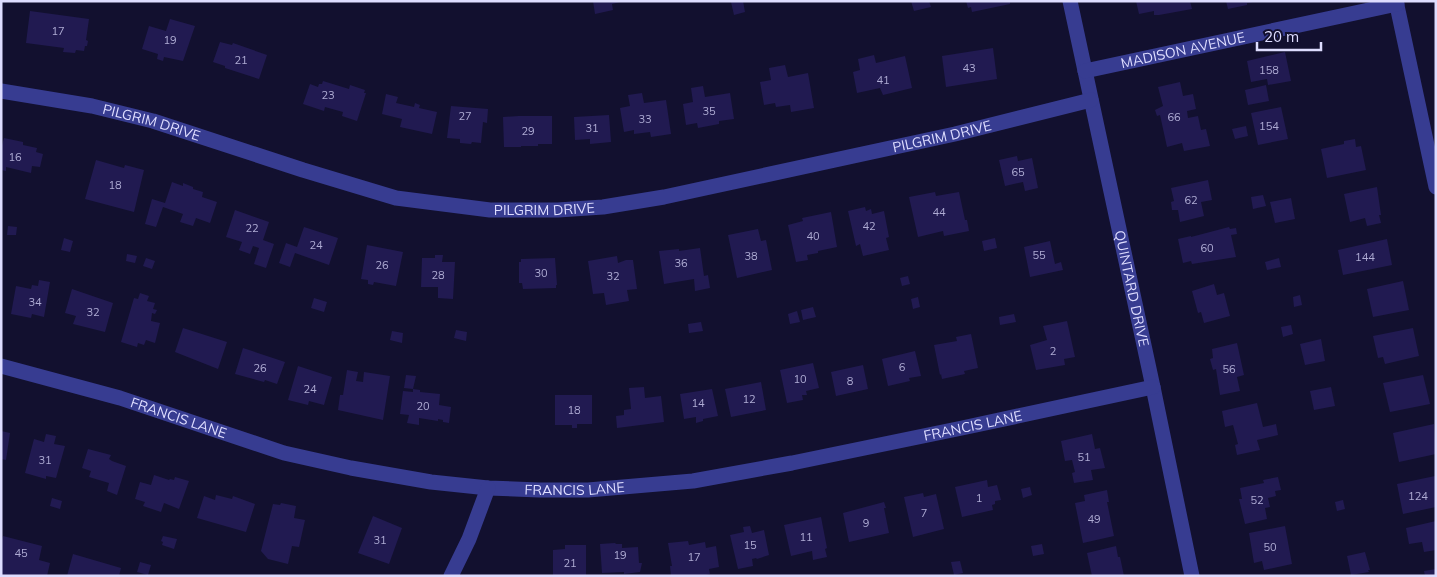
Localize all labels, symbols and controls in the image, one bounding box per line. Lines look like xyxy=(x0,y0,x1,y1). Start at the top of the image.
scale bar xyxy=(1257,20,1321,52)
house number: 17 xyxy=(51,24,65,38)
text: 20 m xyxy=(1264,27,1299,46)
street label: MADISON AVENUE xyxy=(1119,28,1247,72)
house number: 19 xyxy=(163,33,177,47)
house number: 21 xyxy=(234,53,248,67)
house number: 43 xyxy=(962,61,976,75)
house number: 158 xyxy=(1259,63,1279,77)
house number: 41 xyxy=(876,73,890,87)
house number: 23 xyxy=(321,88,335,102)
street label: PILGRIM DRIVE xyxy=(101,100,203,145)
house number: 35 xyxy=(702,104,716,118)
house number: 27 xyxy=(458,109,472,123)
house number: 66 xyxy=(1167,110,1181,124)
house number: 33 xyxy=(638,112,652,126)
street label: PILGRIM DRIVE xyxy=(891,116,993,156)
house number: 154 xyxy=(1259,119,1279,133)
house number: 31 xyxy=(585,121,599,135)
house number: 29 xyxy=(521,124,535,138)
house number: 16 xyxy=(8,150,22,164)
house number: 65 xyxy=(1011,165,1025,179)
house number: 18 xyxy=(108,178,122,192)
house number: 62 xyxy=(1184,193,1198,207)
street label: PILGRIM DRIVE xyxy=(494,199,595,219)
house number: 44 xyxy=(932,205,946,219)
house number: 42 xyxy=(862,219,876,233)
house number: 22 xyxy=(245,221,259,235)
house number: 40 xyxy=(806,229,820,243)
street label: QUINTARD DRIVE xyxy=(1111,229,1153,348)
house number: 24 xyxy=(309,238,323,252)
house number: 60 xyxy=(1200,241,1214,255)
house number: 55 xyxy=(1032,248,1046,262)
house number: 38 xyxy=(744,249,758,263)
house number: 144 xyxy=(1355,250,1375,264)
house number: 36 xyxy=(674,256,688,270)
house number: 26 xyxy=(375,258,389,272)
house number: 30 xyxy=(534,266,548,280)
house number: 28 xyxy=(431,268,445,282)
house number: 32 xyxy=(606,269,620,283)
house number: 34 xyxy=(28,295,42,309)
house number: 32 xyxy=(86,305,100,319)
house number: 2 xyxy=(1050,344,1057,358)
house number: 6 xyxy=(899,360,906,374)
house number: 26 xyxy=(253,361,267,375)
house number: 56 xyxy=(1222,362,1236,376)
house number: 10 xyxy=(793,372,807,386)
house number: 8 xyxy=(847,374,854,388)
house number: 24 xyxy=(303,382,317,396)
house number: 12 xyxy=(742,392,756,406)
street label: FRANCIS LANE xyxy=(128,393,229,442)
house number: 14 xyxy=(691,396,705,410)
house number: 20 xyxy=(416,399,430,413)
house number: 18 xyxy=(567,403,581,417)
street label: FRANCIS LANE xyxy=(922,406,1024,445)
house number: 51 xyxy=(1077,450,1091,464)
house number: 31 xyxy=(38,453,52,467)
street label: FRANCIS LANE xyxy=(524,478,625,499)
house number: 124 xyxy=(1408,489,1428,503)
house number: 1 xyxy=(976,491,982,505)
house number: 52 xyxy=(1250,493,1264,507)
house number: 7 xyxy=(921,506,927,520)
house number: 49 xyxy=(1087,512,1101,526)
house number: 9 xyxy=(863,516,869,530)
house number: 11 xyxy=(799,530,813,544)
house number: 31 xyxy=(373,533,387,547)
house number: 15 xyxy=(743,538,757,552)
house number: 50 xyxy=(1263,540,1277,554)
house number: 45 xyxy=(14,546,28,560)
house number: 19 xyxy=(613,548,627,562)
house number: 17 xyxy=(687,550,701,564)
house number: 21 xyxy=(563,556,577,570)

